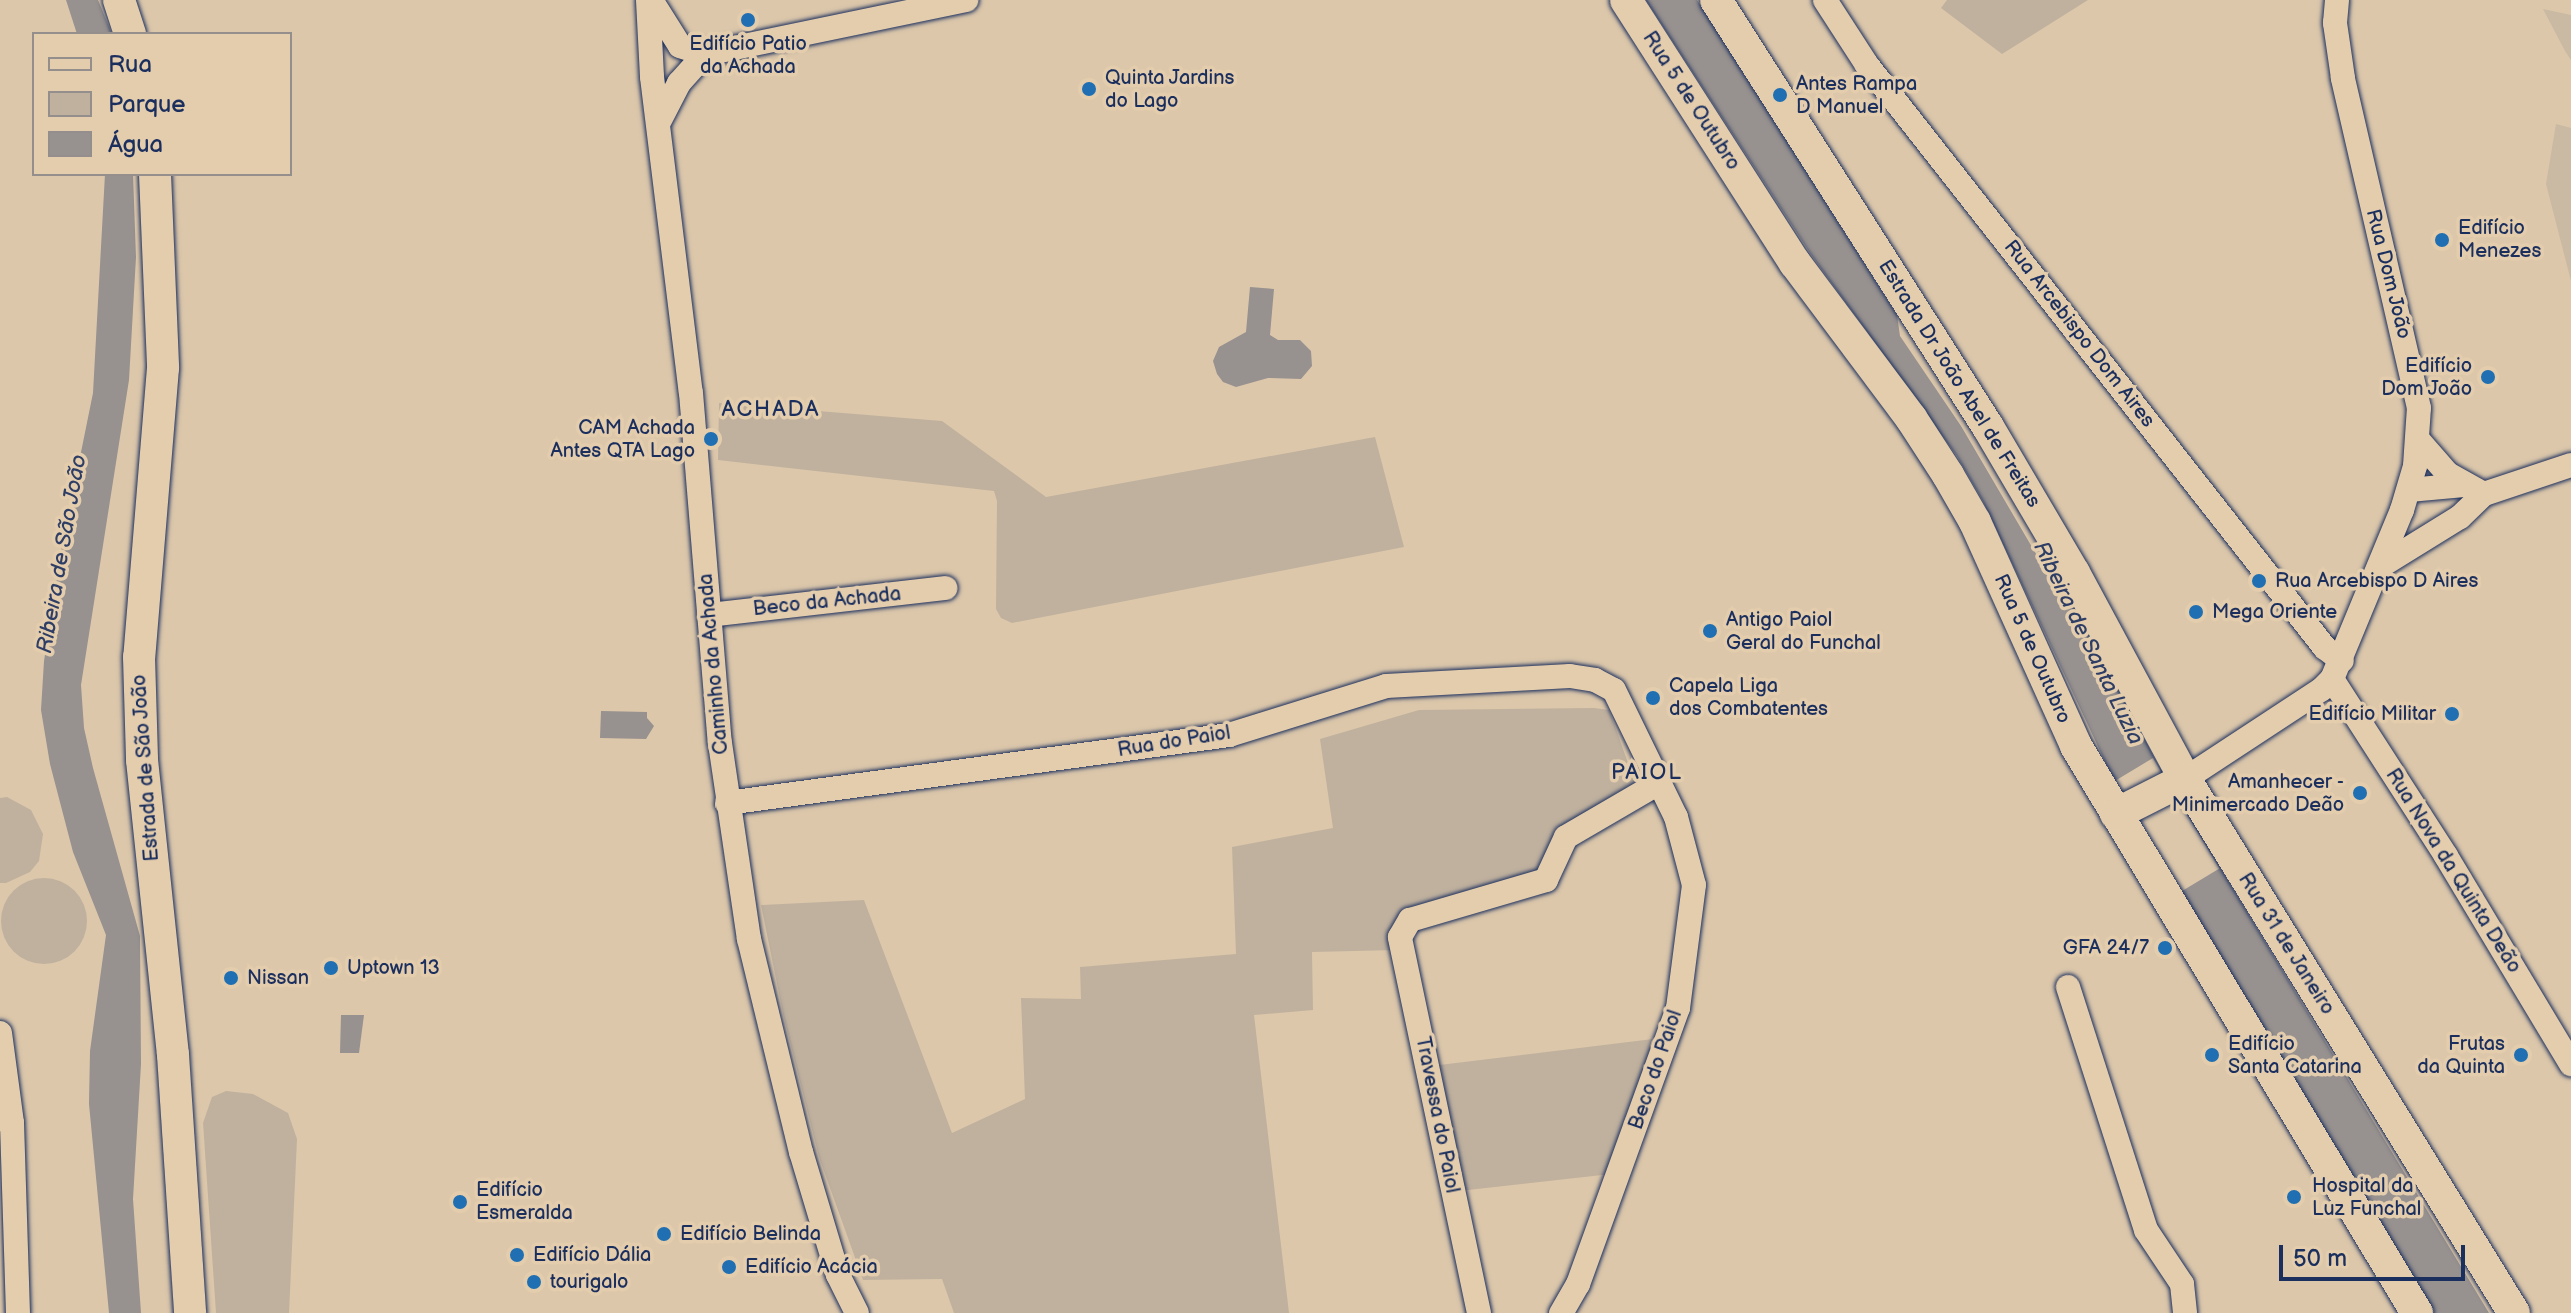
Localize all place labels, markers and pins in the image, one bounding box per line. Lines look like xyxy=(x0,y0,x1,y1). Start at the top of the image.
marker: Edifício Patio da Achada xyxy=(739,11,757,29)
place label: Edifício Patio da Achada xyxy=(689,32,807,79)
place label: Quinta Jardins do Lago xyxy=(1105,66,1235,113)
place label: Antes Rampa D Manuel xyxy=(1796,72,1917,119)
marker: Quinta Jardins do Lago xyxy=(1080,80,1098,98)
marker: Antes Rampa D Manuel xyxy=(1771,86,1789,104)
place label: Edifício Menezes xyxy=(2458,216,2541,263)
marker: Edifício Menezes xyxy=(2433,231,2451,249)
place label: Edifício Dom João xyxy=(2380,354,2472,401)
marker: Edifício Dom João xyxy=(2479,368,2497,386)
place label: CAM Achada Antes QTA Lago xyxy=(550,416,695,463)
marker: CAM Achada Antes QTA Lago xyxy=(702,430,720,448)
place label: Rua Arcebispo D Aires xyxy=(2275,569,2478,593)
marker: Rua Arcebispo D Aires xyxy=(2250,572,2268,590)
place label: Mega Oriente xyxy=(2212,600,2337,624)
marker: Mega Oriente xyxy=(2187,603,2205,621)
place label: Antigo Paiol Geral do Funchal xyxy=(1726,608,1881,655)
marker: Antigo Paiol Geral do Funchal xyxy=(1701,622,1719,640)
place label: Capela Liga dos Combatentes xyxy=(1669,674,1828,721)
marker: Capela Liga dos Combatentes xyxy=(1644,689,1662,707)
place label: Edifício Militar xyxy=(2309,702,2436,726)
marker: Edifício Militar xyxy=(2443,705,2461,723)
place label: Amanhecer - Minimercado Deão xyxy=(2172,770,2344,817)
marker: Amanhecer - Minimercado Deão xyxy=(2351,784,2369,802)
place label: GFA 24/7 xyxy=(2063,936,2149,960)
marker: GFA 24/7 xyxy=(2156,939,2174,957)
place label: Uptown 13 xyxy=(347,956,440,980)
marker: Uptown 13 xyxy=(322,959,340,977)
place label: Nissan xyxy=(247,966,309,990)
marker: Nissan xyxy=(222,969,240,987)
place label: Edifício Santa Catarina xyxy=(2228,1032,2362,1079)
place label: Frutas da Quinta xyxy=(2417,1032,2505,1079)
marker: Edifício Santa Catarina xyxy=(2203,1046,2221,1064)
marker: Frutas da Quinta xyxy=(2512,1046,2530,1064)
place label: Hospital da Luz Funchal xyxy=(2312,1174,2421,1221)
place label: Edifício Esmeralda xyxy=(476,1178,573,1225)
marker: Hospital da Luz Funchal xyxy=(2283,1186,2305,1208)
marker: Edifício Esmeralda xyxy=(451,1193,469,1211)
place label: Edifício Belinda xyxy=(680,1222,821,1246)
marker: Edifício Belinda xyxy=(655,1225,673,1243)
place label: Edifício Dália xyxy=(533,1243,651,1267)
marker: Edifício Dália xyxy=(508,1246,526,1264)
place label: Edifício Acácia xyxy=(745,1255,878,1279)
marker: Edifício Acácia xyxy=(720,1258,738,1276)
place label: tourigalo xyxy=(550,1270,628,1294)
marker: tourigalo xyxy=(525,1273,543,1291)

